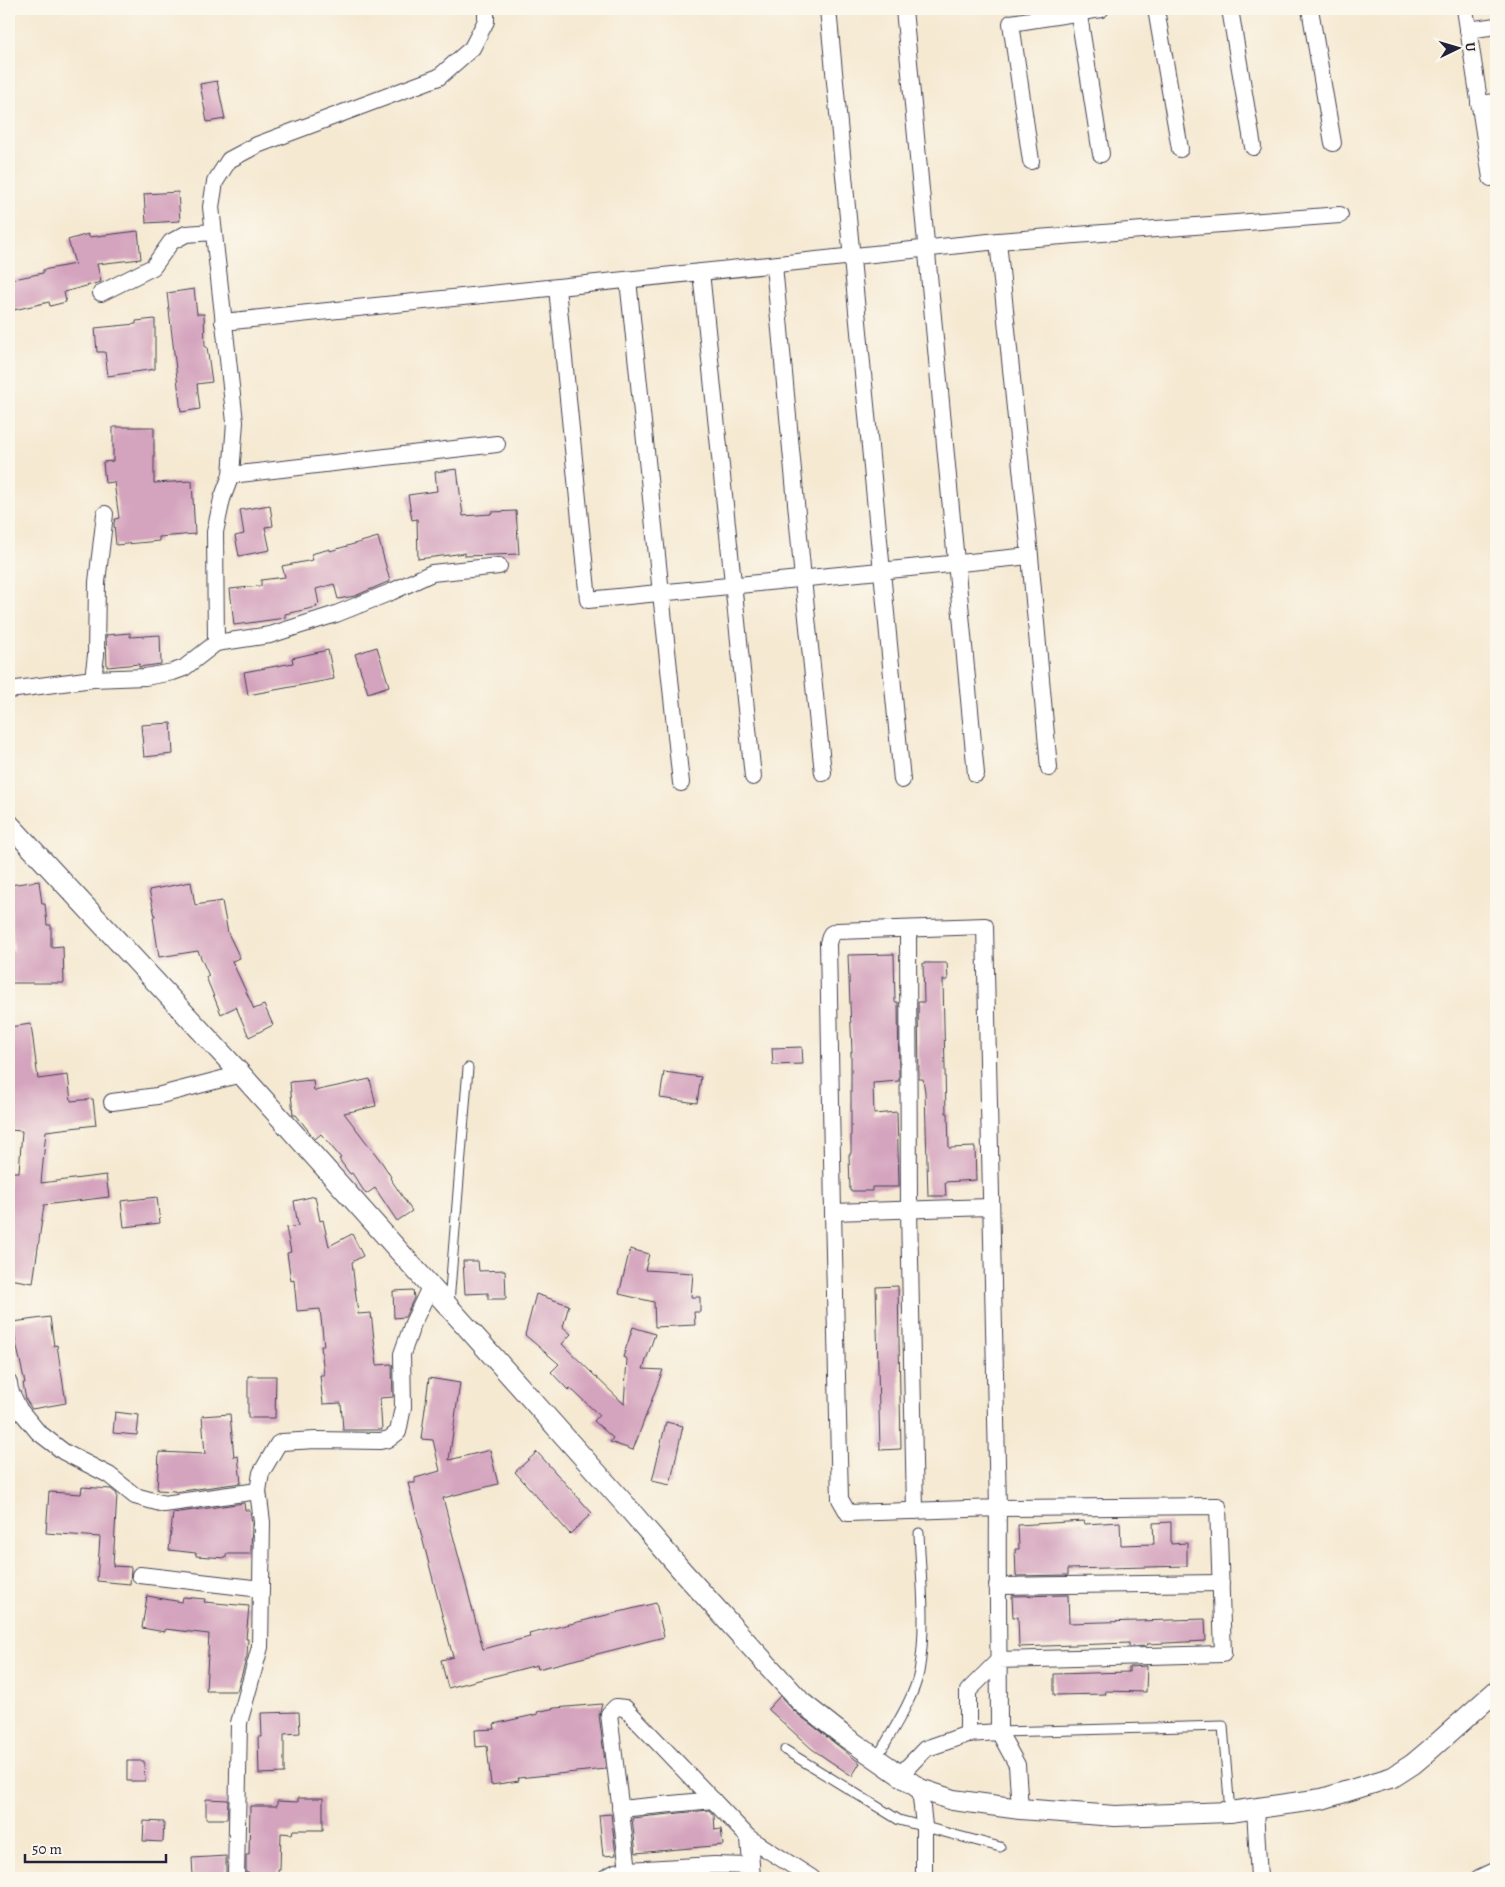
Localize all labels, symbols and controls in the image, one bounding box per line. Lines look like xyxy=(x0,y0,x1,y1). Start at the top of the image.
north arrow xyxy=(1432,22,1482,72)
text: U xyxy=(1461,41,1480,52)
scale bar xyxy=(25,1832,166,1864)
text: 50 m xyxy=(32,1839,62,1859)

